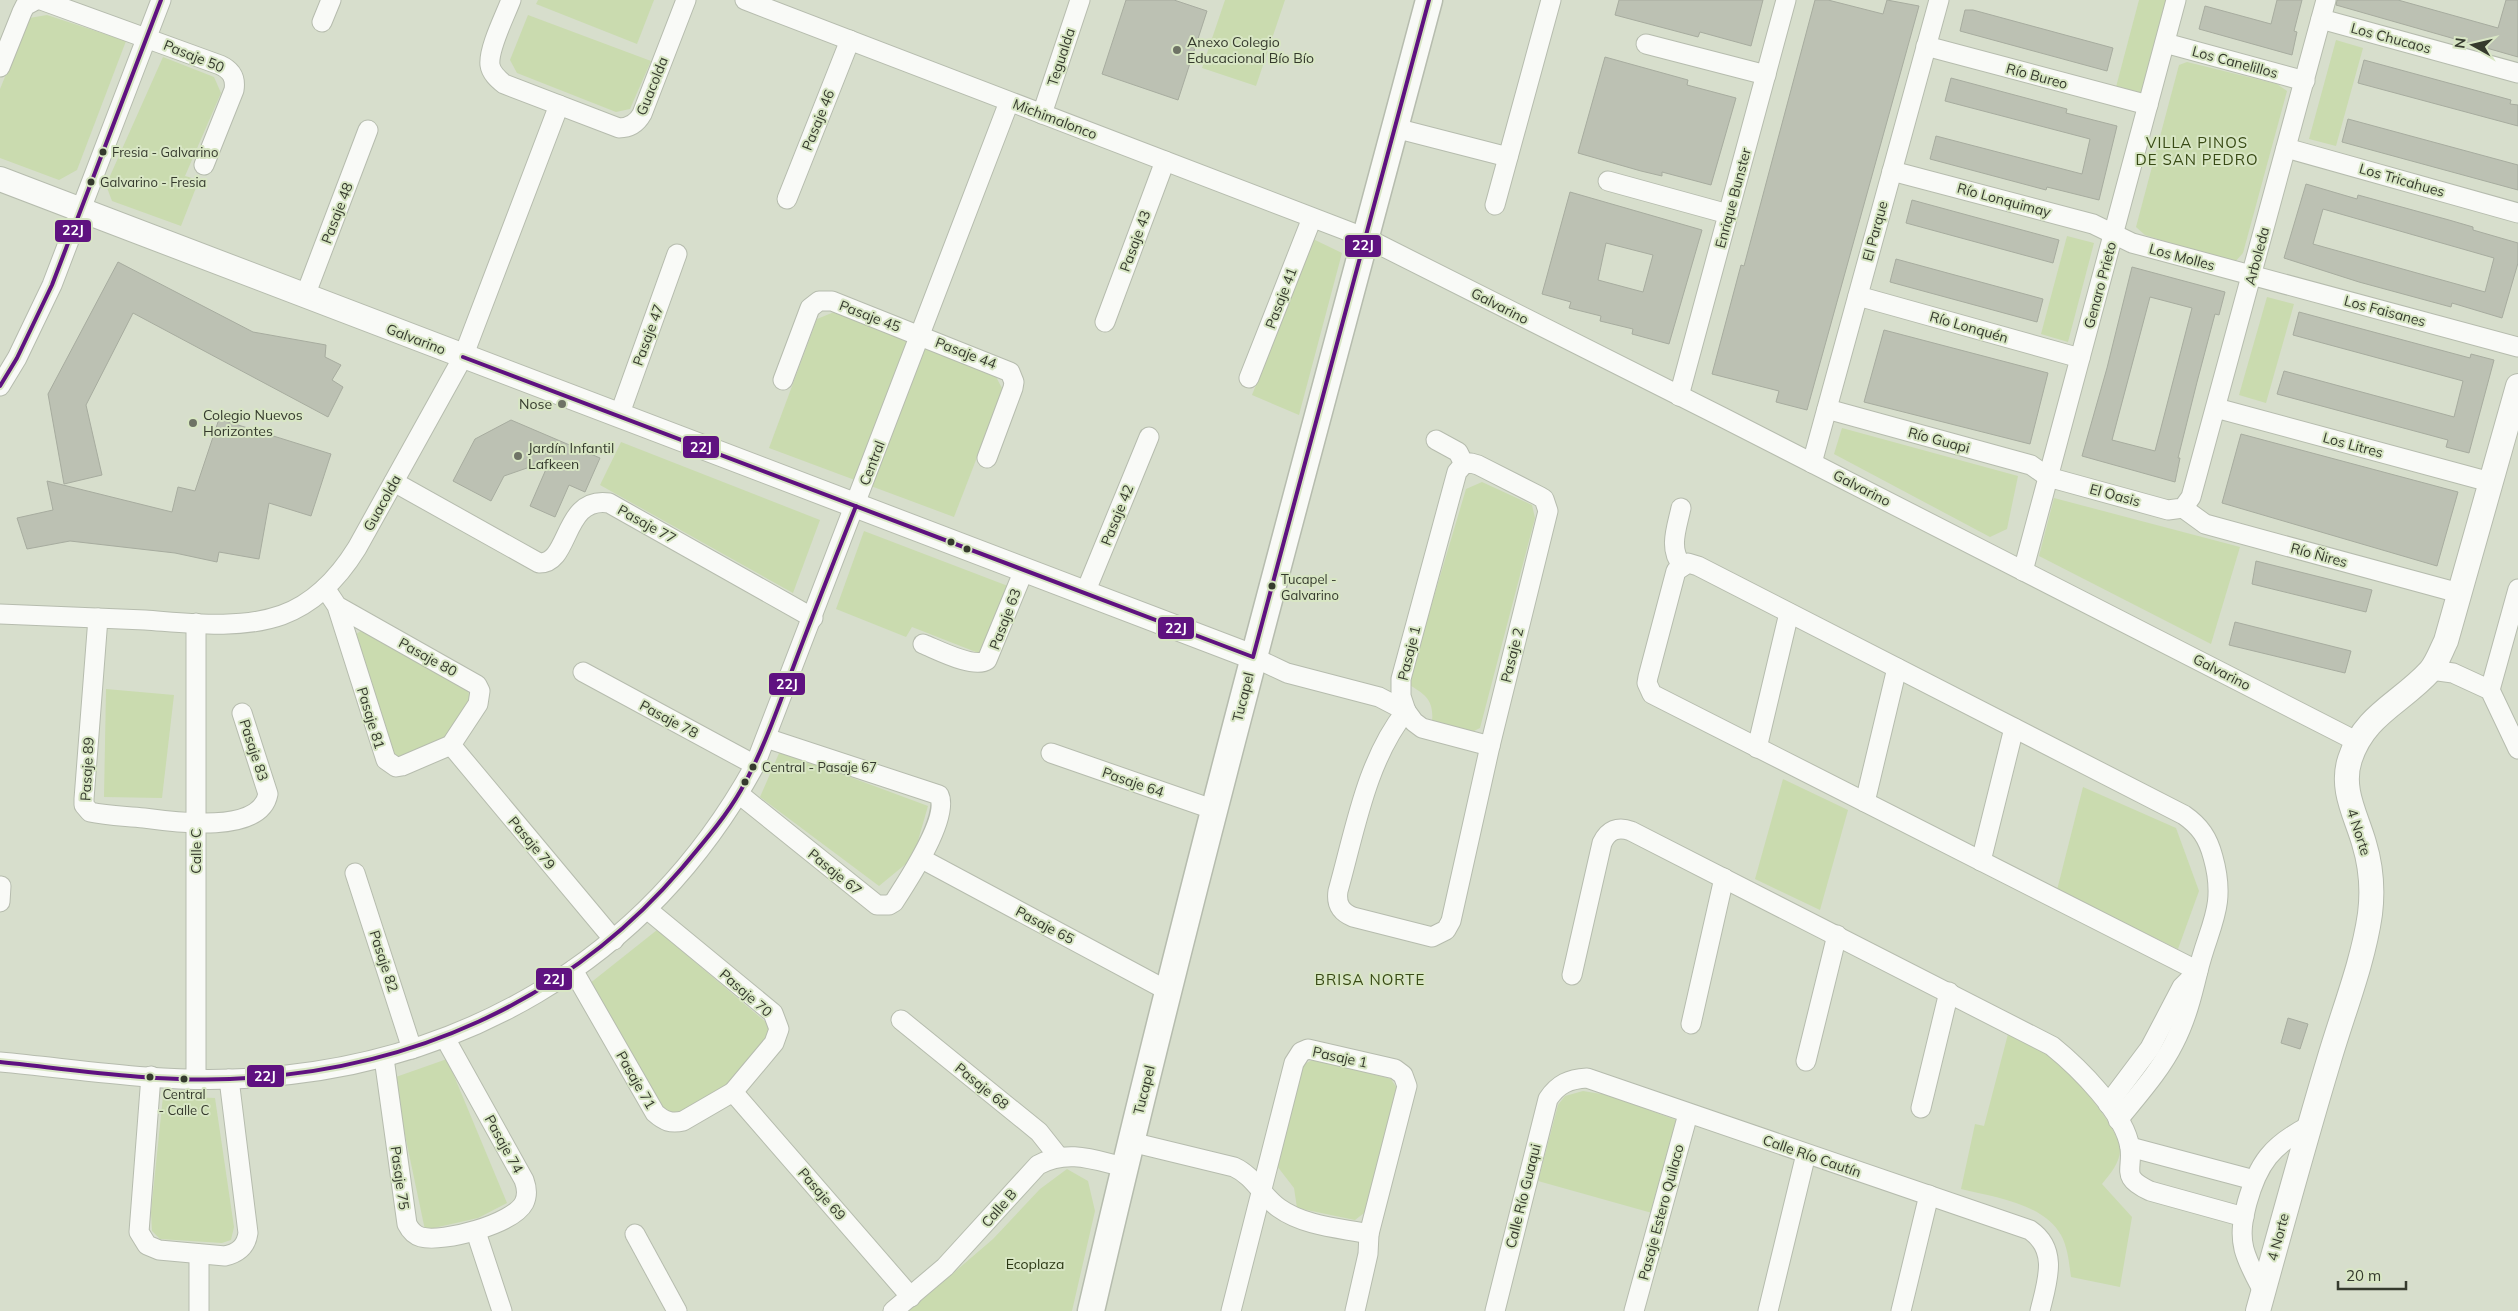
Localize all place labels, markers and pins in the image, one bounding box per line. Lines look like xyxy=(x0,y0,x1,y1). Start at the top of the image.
place label: Anexo Colegio Educacional Bío Bío xyxy=(1187,33,1314,67)
marker: Anexo Colegio Educacional Bío Bío xyxy=(1171,44,1183,56)
place label: Fresia - Galvarino xyxy=(112,144,218,160)
marker: Fresia - Galvarino xyxy=(98,147,108,157)
place label: Galvarino - Fresia xyxy=(100,174,206,190)
marker: Galvarino - Fresia xyxy=(86,177,96,187)
place label: Nose xyxy=(519,395,552,413)
marker: Nose xyxy=(556,398,568,410)
place label: Colegio Nuevos Horizontes xyxy=(203,406,303,440)
marker: Colegio Nuevos Horizontes xyxy=(187,417,199,429)
place label: Jardín Infantil Lafkeen xyxy=(528,439,614,473)
marker: Jardín Infantil Lafkeen xyxy=(512,450,524,462)
unlabelled marker xyxy=(946,537,956,547)
unlabelled marker xyxy=(962,544,972,554)
place label: Tucapel - Galvarino xyxy=(1281,571,1339,603)
marker: Tucapel - Galvarino xyxy=(1267,581,1277,591)
place label: Central - Pasaje 67 xyxy=(762,759,877,775)
marker: Central - Pasaje 67 xyxy=(748,762,758,772)
unlabelled marker xyxy=(740,777,750,787)
unlabelled marker xyxy=(145,1072,155,1082)
marker: Central - Calle C xyxy=(179,1074,189,1084)
place label: Central - Calle C xyxy=(159,1086,210,1118)

